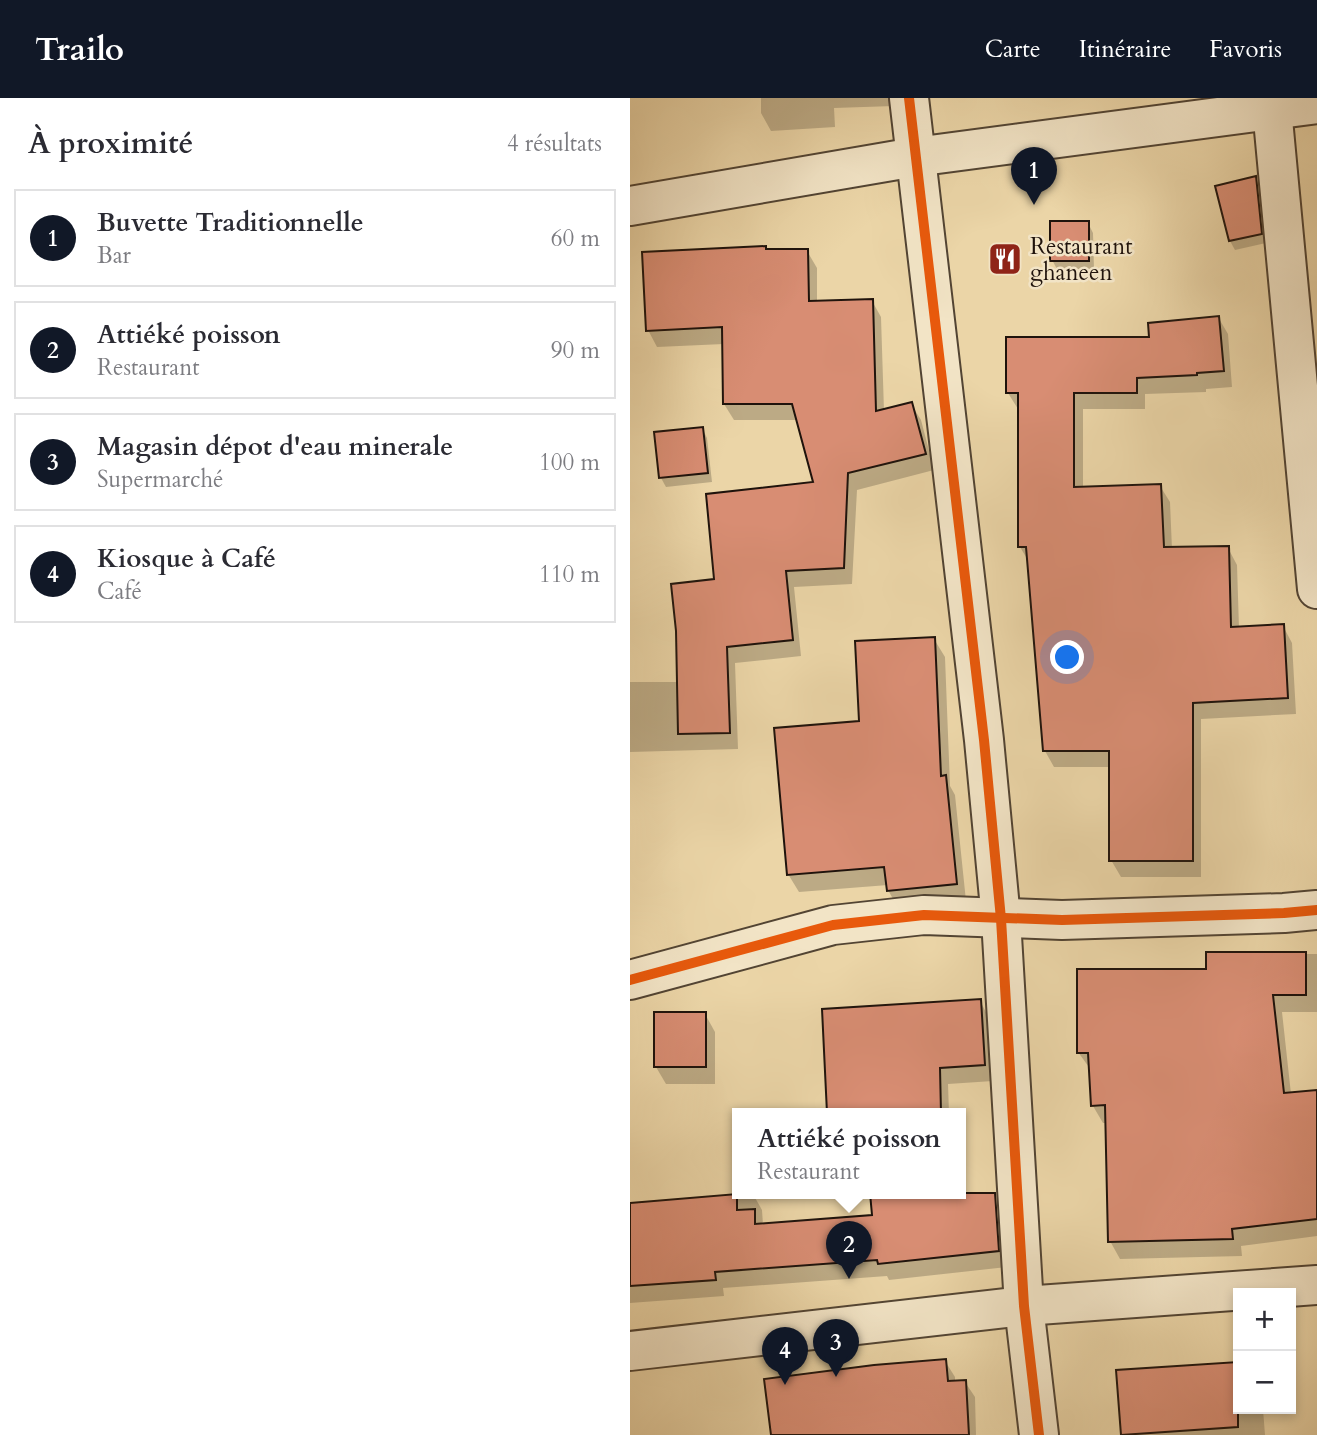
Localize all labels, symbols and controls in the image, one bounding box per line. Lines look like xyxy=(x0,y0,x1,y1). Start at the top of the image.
text: Trailo xyxy=(35,27,124,72)
text: Carte xyxy=(985,33,1041,66)
text: Itinéraire xyxy=(1079,33,1171,66)
text: Favoris xyxy=(1209,33,1282,66)
text: À proximité xyxy=(28,123,193,164)
text: 4 résultats xyxy=(507,128,602,159)
pin: 1 xyxy=(1011,147,1057,205)
text: Buvette Traditionnelle xyxy=(97,205,364,240)
text: 1 xyxy=(47,223,59,254)
text: 60 m xyxy=(551,223,600,254)
place label: Restaurant ghaneen xyxy=(1030,231,1133,288)
text: Bar xyxy=(97,240,131,271)
restaurant icon: Restaurant ghaneen xyxy=(986,240,1024,278)
text: Attiéké poisson xyxy=(97,317,280,352)
text: 2 xyxy=(47,335,59,366)
text: 90 m xyxy=(551,335,600,366)
text: Restaurant xyxy=(97,352,200,383)
text: Magasin dépot d'eau minerale xyxy=(97,429,453,464)
text: 3 xyxy=(47,447,59,478)
text: 100 m xyxy=(539,447,600,478)
text: Supermarché xyxy=(97,464,224,495)
text: Kiosque à Café xyxy=(97,541,276,576)
text: 4 xyxy=(47,559,59,590)
text: 110 m xyxy=(539,559,600,590)
text: Café xyxy=(97,576,142,607)
your location xyxy=(1050,640,1084,674)
popup xyxy=(732,1108,966,1199)
text: Attiéké poisson xyxy=(757,1121,941,1156)
text: Restaurant xyxy=(757,1156,860,1187)
pin: 2 xyxy=(826,1221,872,1279)
map controls xyxy=(1233,1288,1296,1414)
button: + xyxy=(1233,1288,1296,1351)
pin: 3 xyxy=(813,1319,859,1377)
pin: 4 xyxy=(762,1327,808,1385)
button: − xyxy=(1233,1351,1296,1414)

